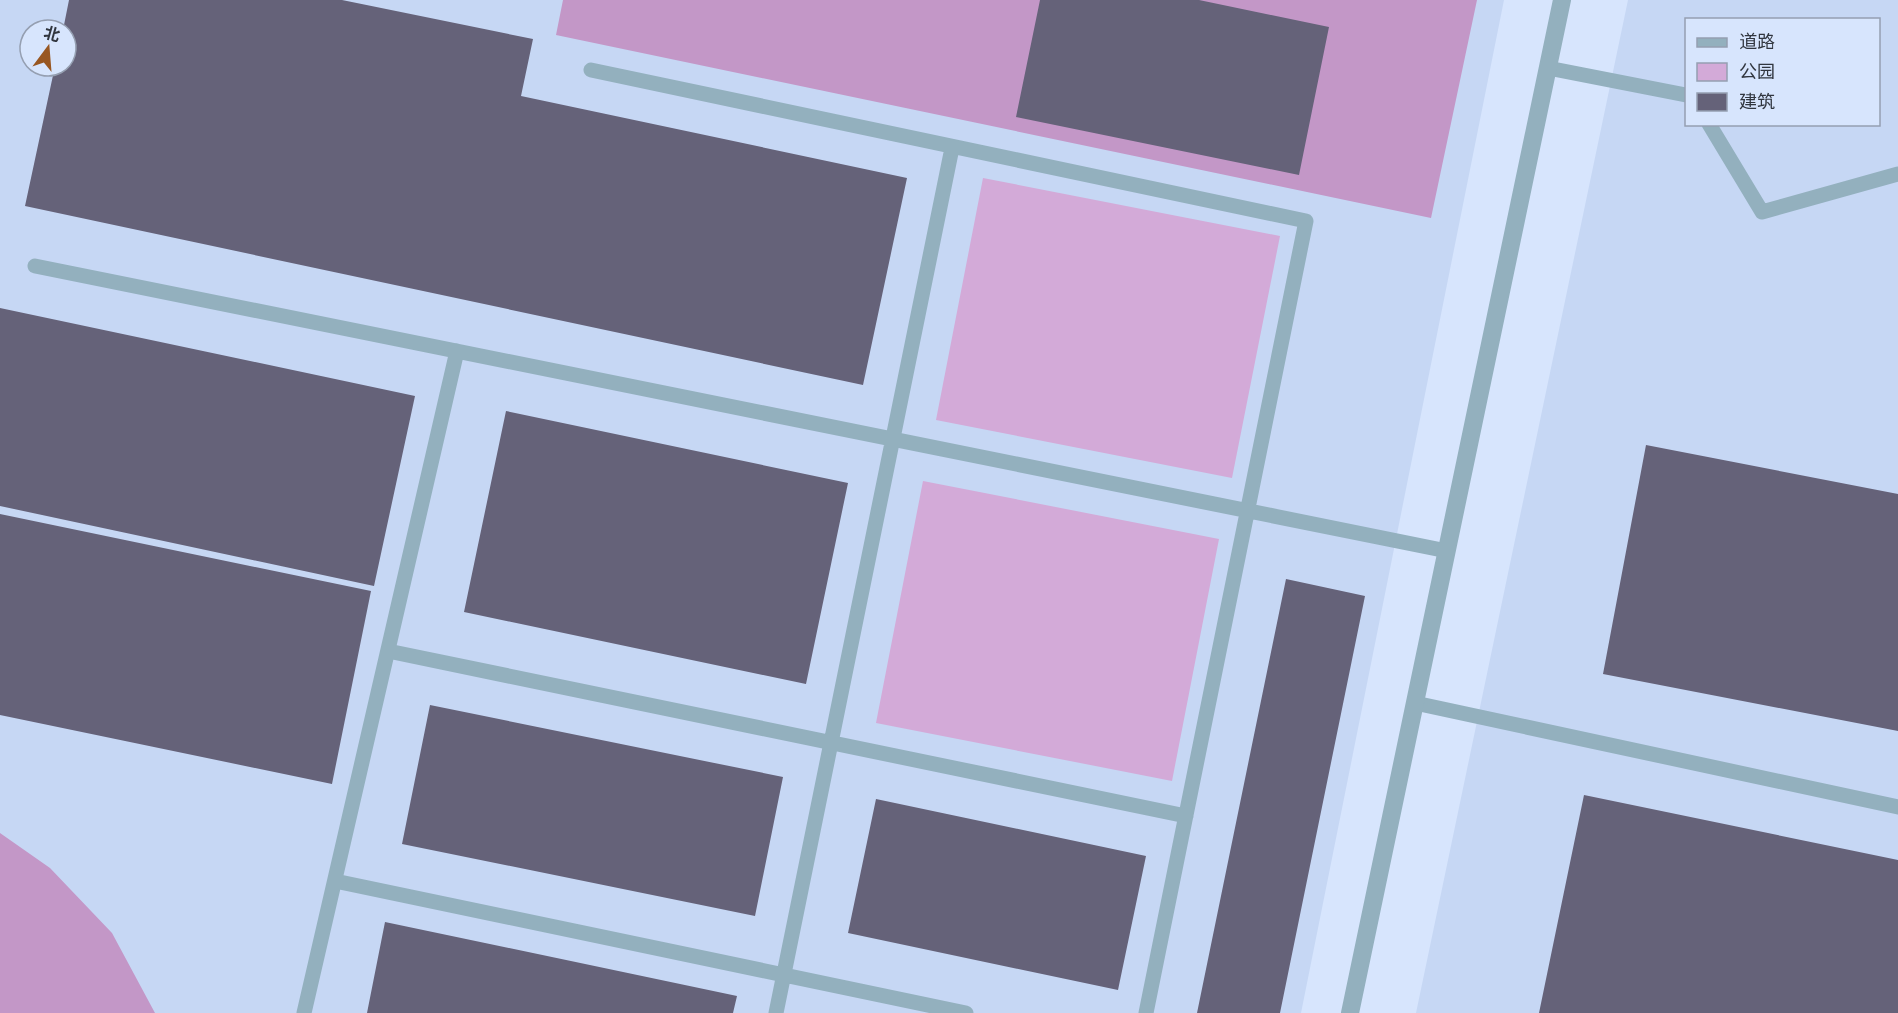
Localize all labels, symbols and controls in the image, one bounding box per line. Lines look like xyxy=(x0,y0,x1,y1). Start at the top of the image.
north arrow xyxy=(18,18,78,78)
legend xyxy=(1685,18,1880,126)
text: 北 xyxy=(42,24,62,44)
text: 道路 xyxy=(1739,32,1775,52)
text: 公园 xyxy=(1739,62,1775,82)
text: 建筑 xyxy=(1739,92,1775,112)

